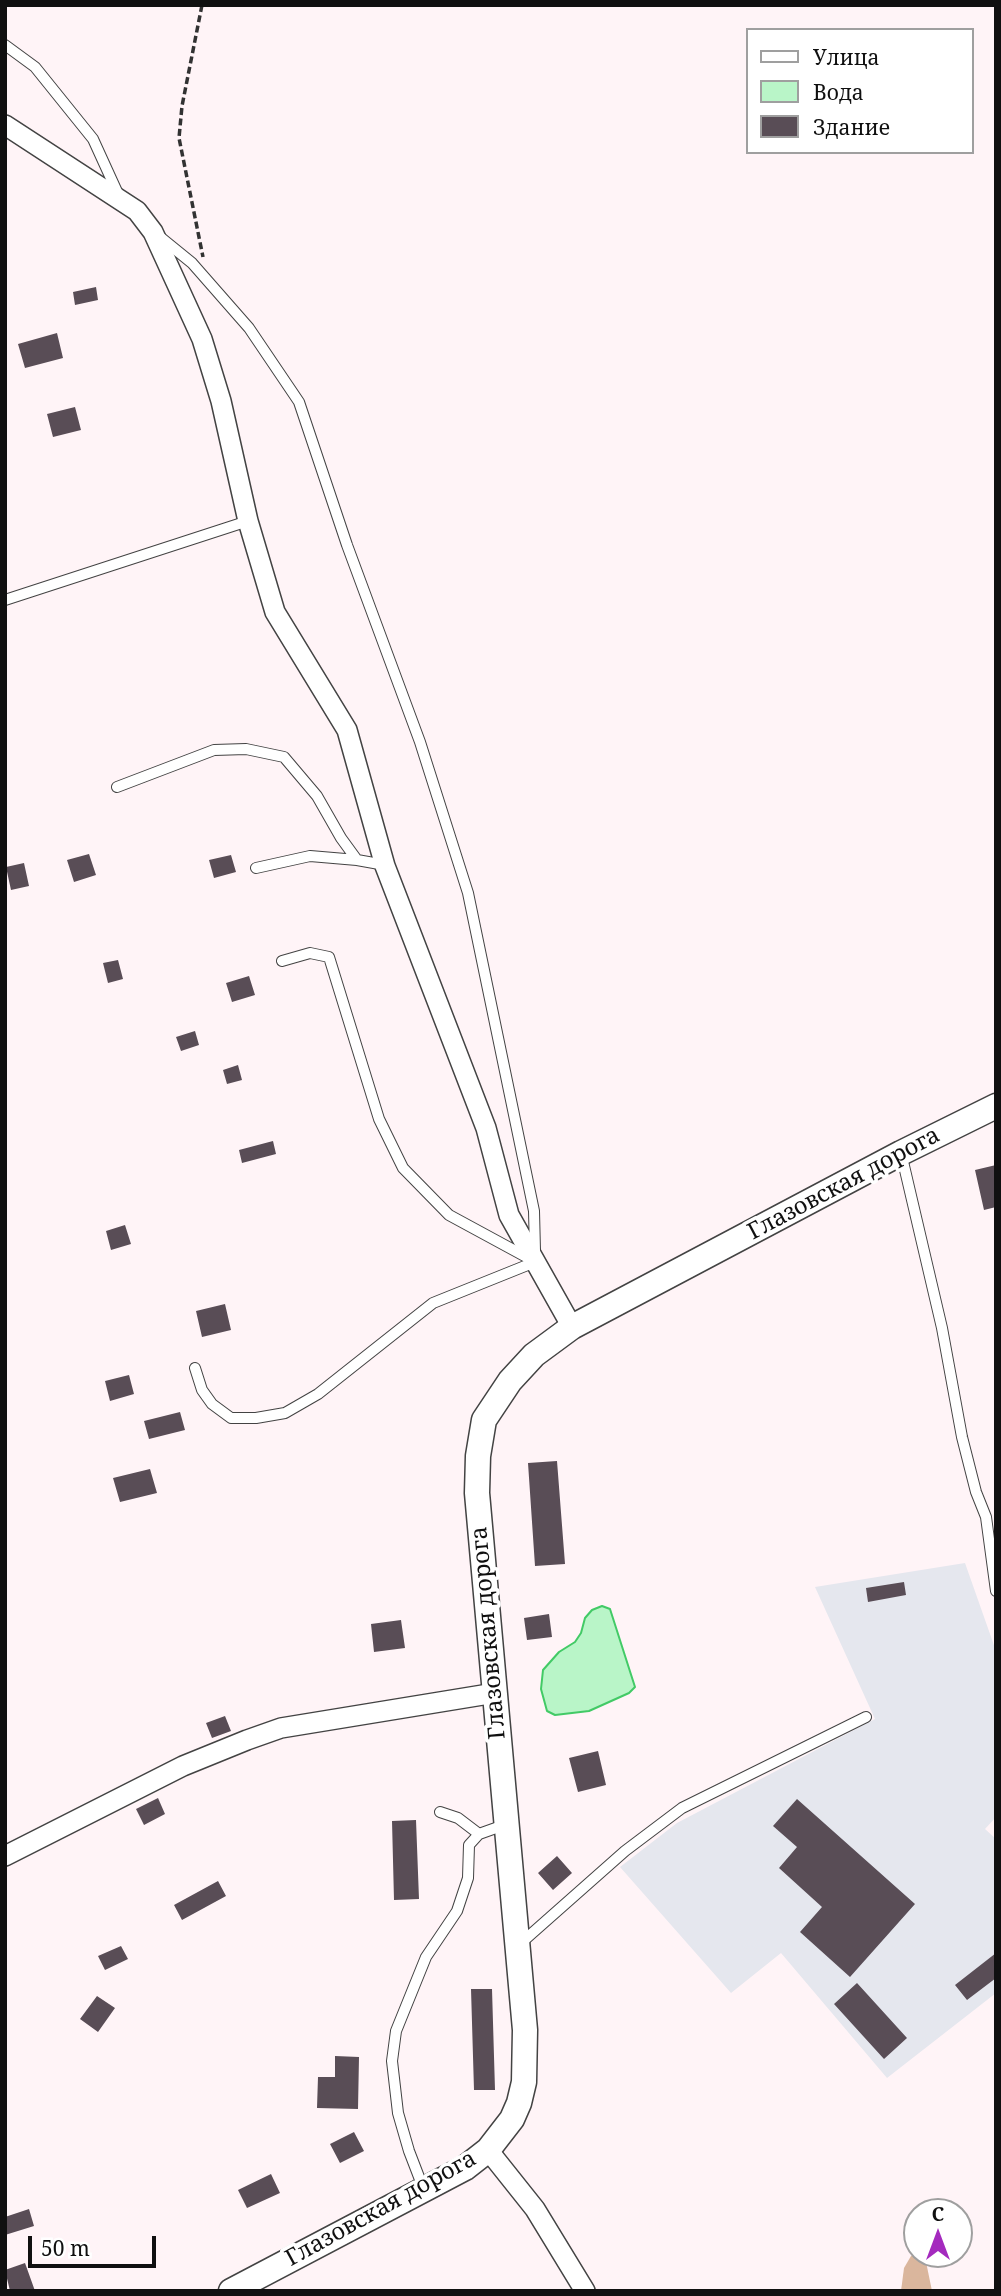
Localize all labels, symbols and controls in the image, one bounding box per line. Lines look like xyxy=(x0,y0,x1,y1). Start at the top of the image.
legend xyxy=(746,28,973,154)
text: Улица xyxy=(813,43,880,71)
text: Вода xyxy=(813,78,864,106)
text: Здание xyxy=(813,113,890,141)
street label: Глазовская дорога xyxy=(743,1122,945,1246)
street label: Глазовская дорога xyxy=(466,1525,512,1741)
street label: Глазовская дорога xyxy=(281,2145,481,2273)
north arrow xyxy=(903,2198,973,2268)
text: С xyxy=(932,2201,944,2227)
scale bar xyxy=(32,2222,159,2266)
text: 50 m xyxy=(41,2234,90,2262)

